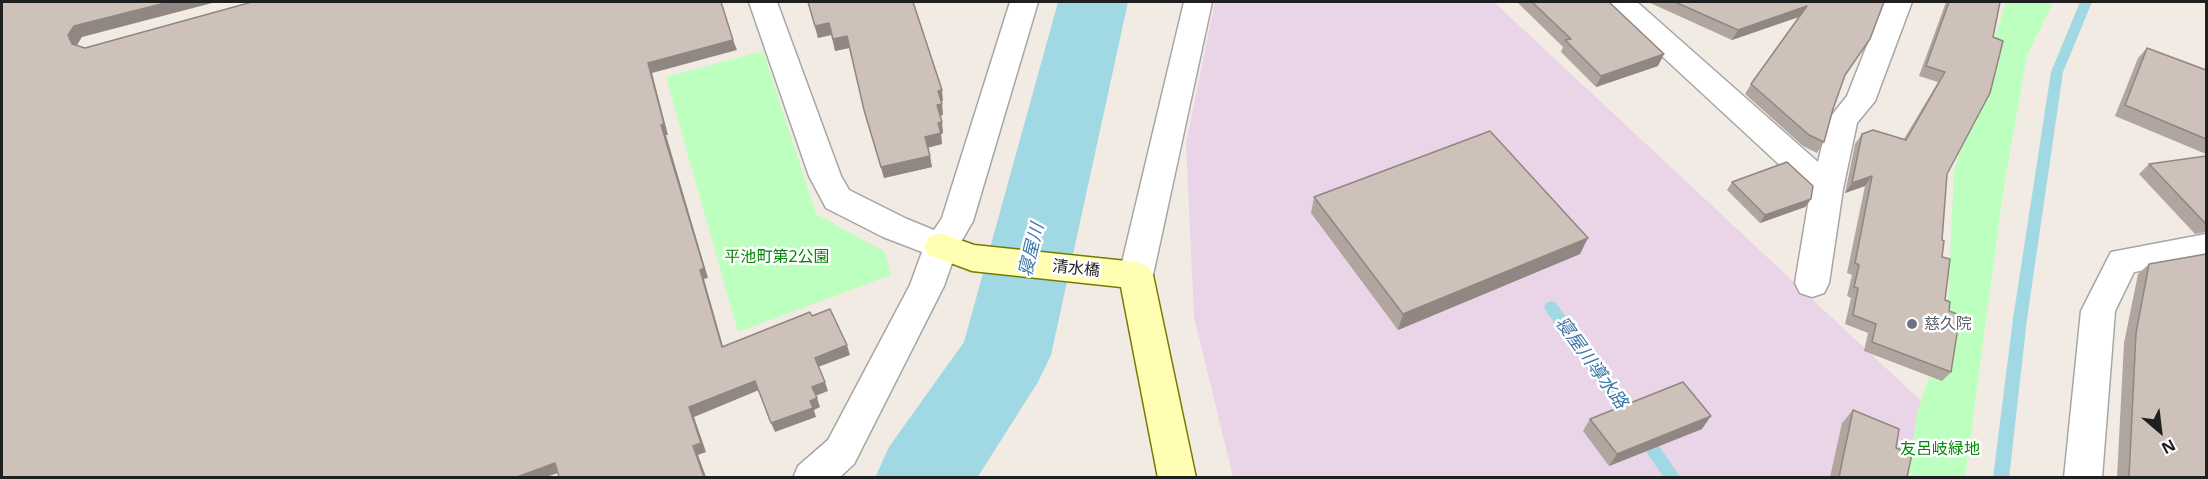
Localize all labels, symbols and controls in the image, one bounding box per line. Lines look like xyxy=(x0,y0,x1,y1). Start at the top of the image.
water label: 寝屋川 xyxy=(1015,221,1049,279)
park label: 平池町第2公園 xyxy=(724,247,830,267)
street label: 清水橋 xyxy=(1051,257,1101,281)
water label: 寝屋川導水路 xyxy=(1551,313,1631,413)
place label: 慈久院 xyxy=(1924,314,1972,334)
marker: 慈久院 xyxy=(1905,317,1919,331)
north arrow xyxy=(2130,401,2190,461)
text: N xyxy=(2158,434,2179,460)
park label: 友呂岐緑地 xyxy=(1900,439,1980,459)

